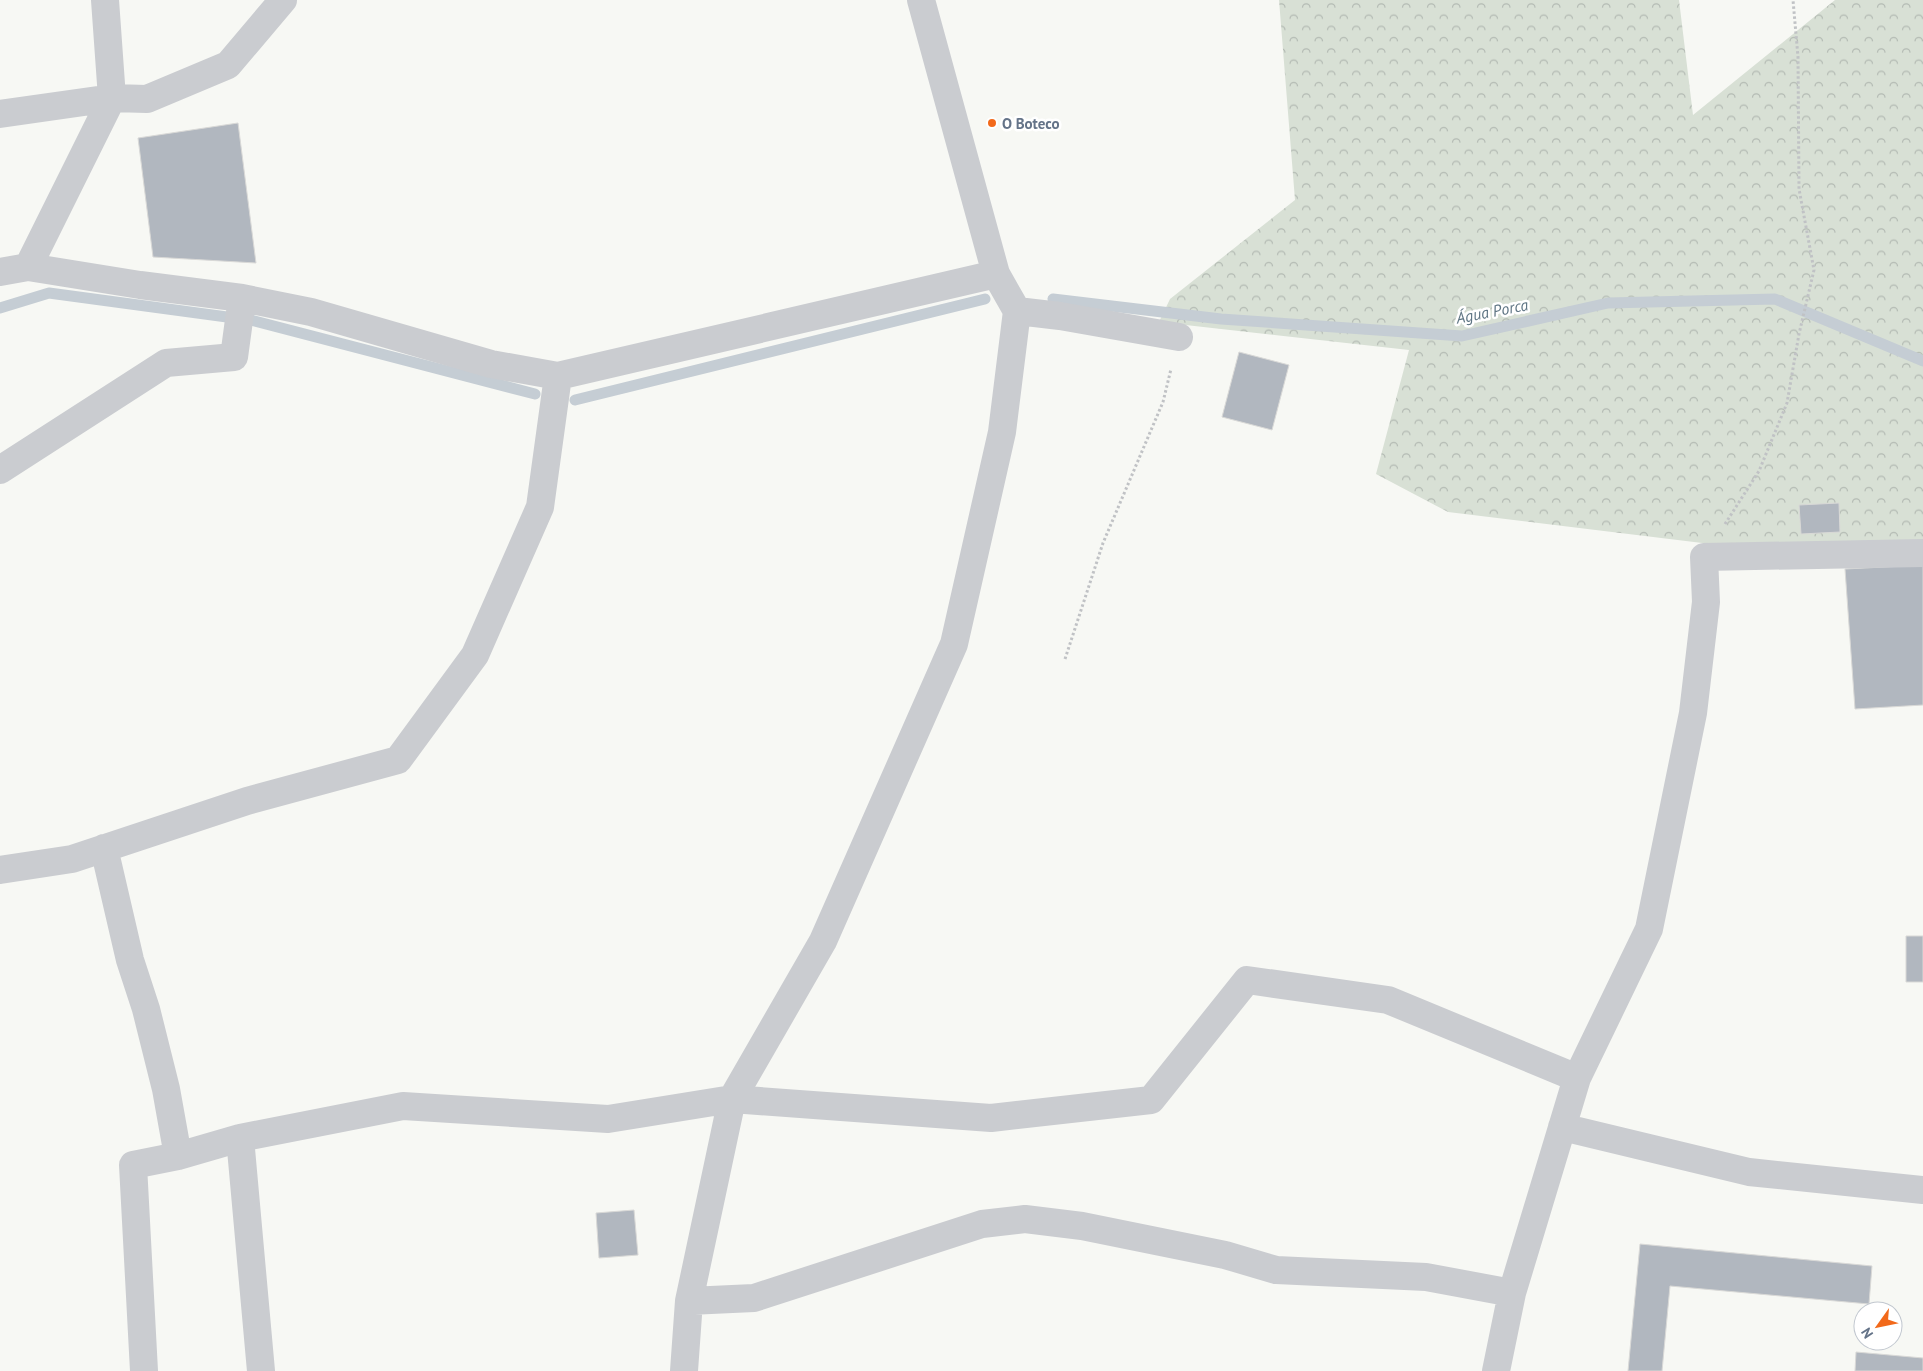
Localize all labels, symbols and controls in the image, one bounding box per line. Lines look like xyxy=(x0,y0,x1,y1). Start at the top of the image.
place label: O Boteco xyxy=(1002,114,1060,133)
marker: O Boteco xyxy=(986,117,998,129)
water label: Água Porca xyxy=(1453,294,1530,328)
north arrow xyxy=(1853,1301,1903,1351)
text: N xyxy=(1857,1324,1877,1342)

